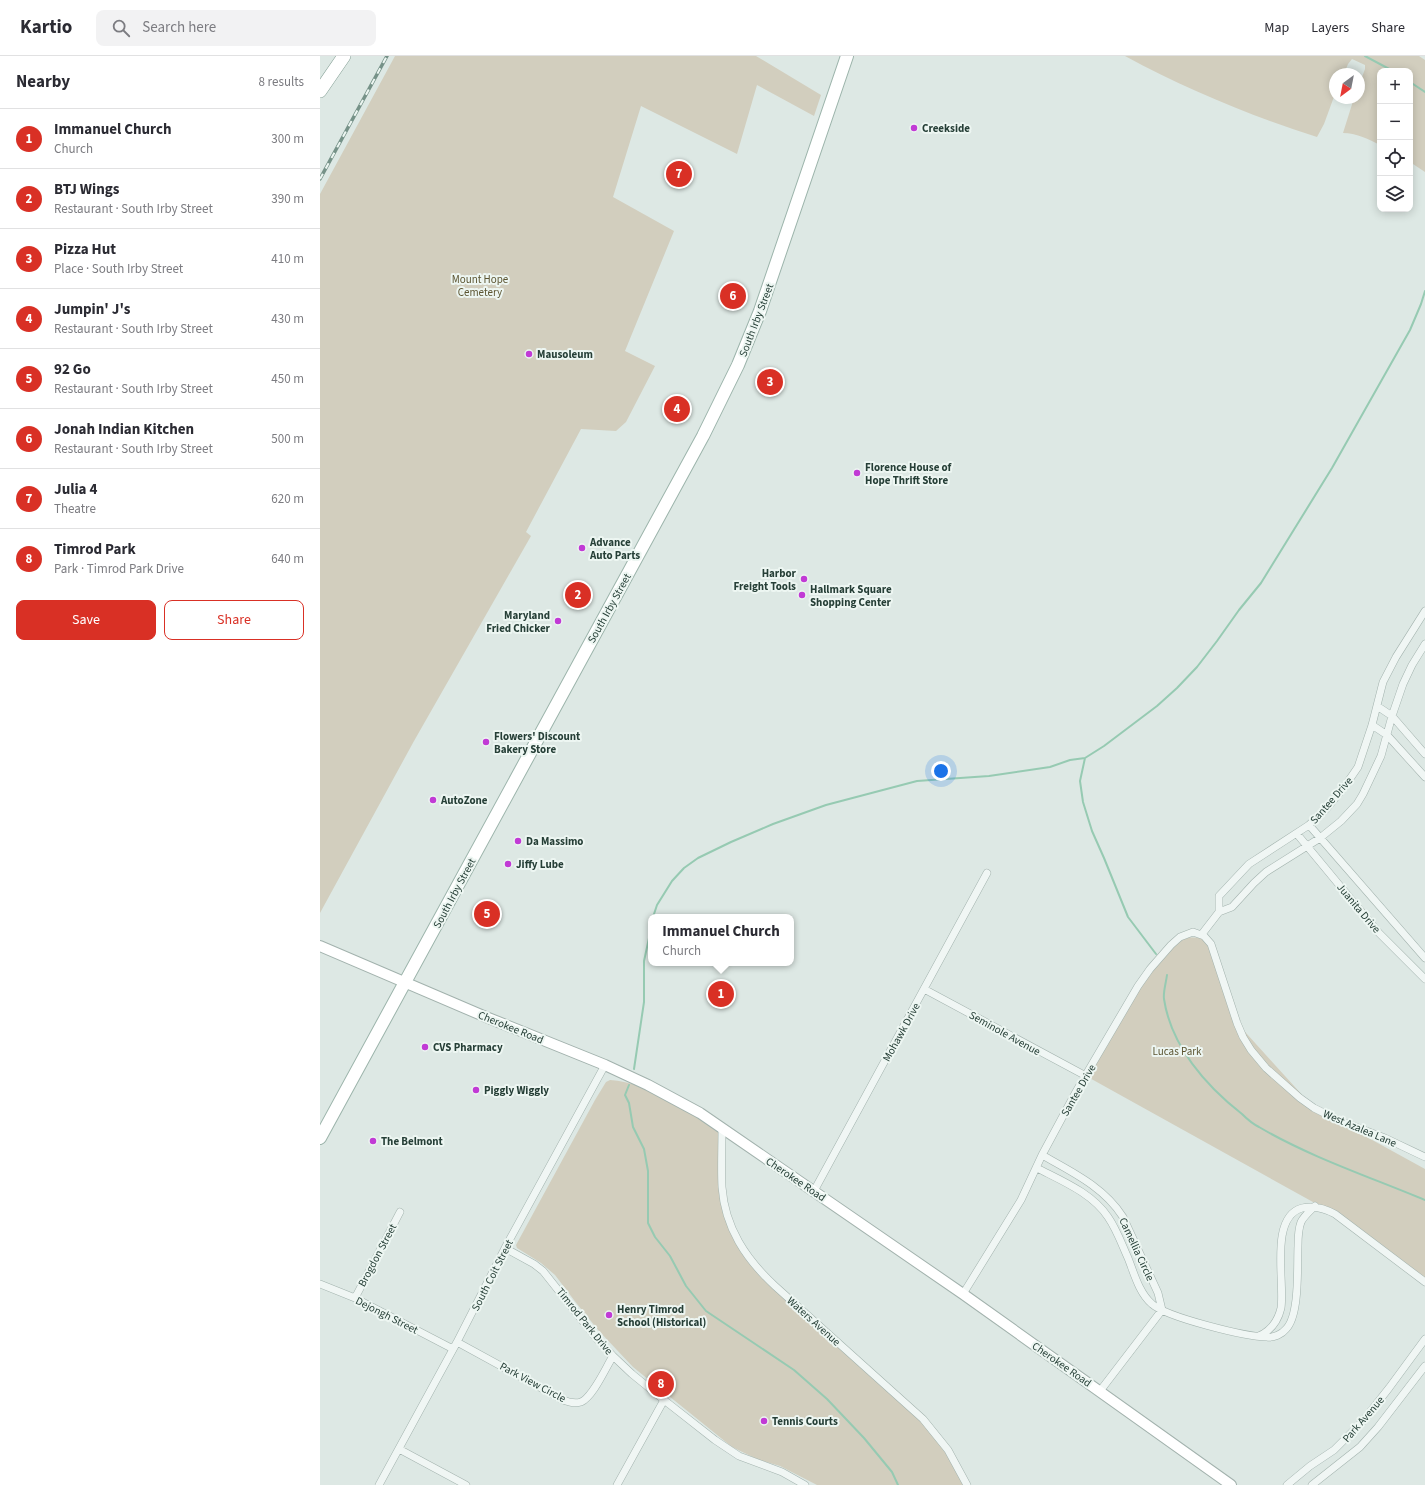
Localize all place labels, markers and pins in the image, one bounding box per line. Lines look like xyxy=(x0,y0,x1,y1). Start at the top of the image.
place label: Creekside xyxy=(922,121,970,136)
marker: Creekside xyxy=(909,123,919,133)
pin: 7 xyxy=(666,159,692,189)
pin: 6 xyxy=(720,281,746,311)
place label: Mausoleum xyxy=(537,347,593,362)
marker: Mausoleum xyxy=(524,349,534,359)
pin: 3 xyxy=(757,367,783,397)
pin: 4 xyxy=(664,394,690,424)
place label: Florence House of Hope Thrift Store xyxy=(865,460,953,488)
marker: Florence House of Hope Thrift Store xyxy=(852,468,862,478)
place label: Advance Auto Parts xyxy=(589,535,640,563)
marker: Advance Auto Parts xyxy=(577,543,587,553)
place label: Harbor Freight Tools xyxy=(733,566,797,594)
marker: Harbor Freight Tools xyxy=(799,574,809,584)
pin: 2 xyxy=(565,580,591,610)
place label: Hallmark Square Shopping Center xyxy=(810,582,892,610)
marker: Hallmark Square Shopping Center xyxy=(797,590,807,600)
place label: Maryland Fried Chicker xyxy=(486,608,551,636)
marker: Maryland Fried Chicker xyxy=(553,616,563,626)
place label: Flowers' Discount Bakery Store xyxy=(494,729,581,757)
marker: Flowers' Discount Bakery Store xyxy=(481,737,491,747)
place label: AutoZone xyxy=(440,793,488,808)
marker: AutoZone xyxy=(428,795,438,805)
place label: Da Massimo xyxy=(526,834,583,849)
marker: Da Massimo xyxy=(513,836,523,846)
place label: Jiffy Lube xyxy=(516,857,564,872)
marker: Jiffy Lube xyxy=(503,859,513,869)
pin: 5 xyxy=(474,899,500,929)
pin: 1 xyxy=(708,979,734,1009)
place label: CVS Pharmacy xyxy=(433,1040,503,1055)
marker: CVS Pharmacy xyxy=(420,1042,430,1052)
place label: Piggly Wiggly xyxy=(484,1083,549,1098)
marker: Piggly Wiggly xyxy=(471,1085,481,1095)
place label: The Belmont xyxy=(381,1134,444,1149)
marker: The Belmont xyxy=(368,1136,378,1146)
place label: Henry Timrod School (Historical) xyxy=(617,1302,706,1330)
marker: Henry Timrod School (Historical) xyxy=(604,1310,614,1320)
pin: 8 xyxy=(648,1369,674,1399)
place label: Tennis Courts xyxy=(772,1414,838,1429)
marker: Tennis Courts xyxy=(759,1416,769,1426)

